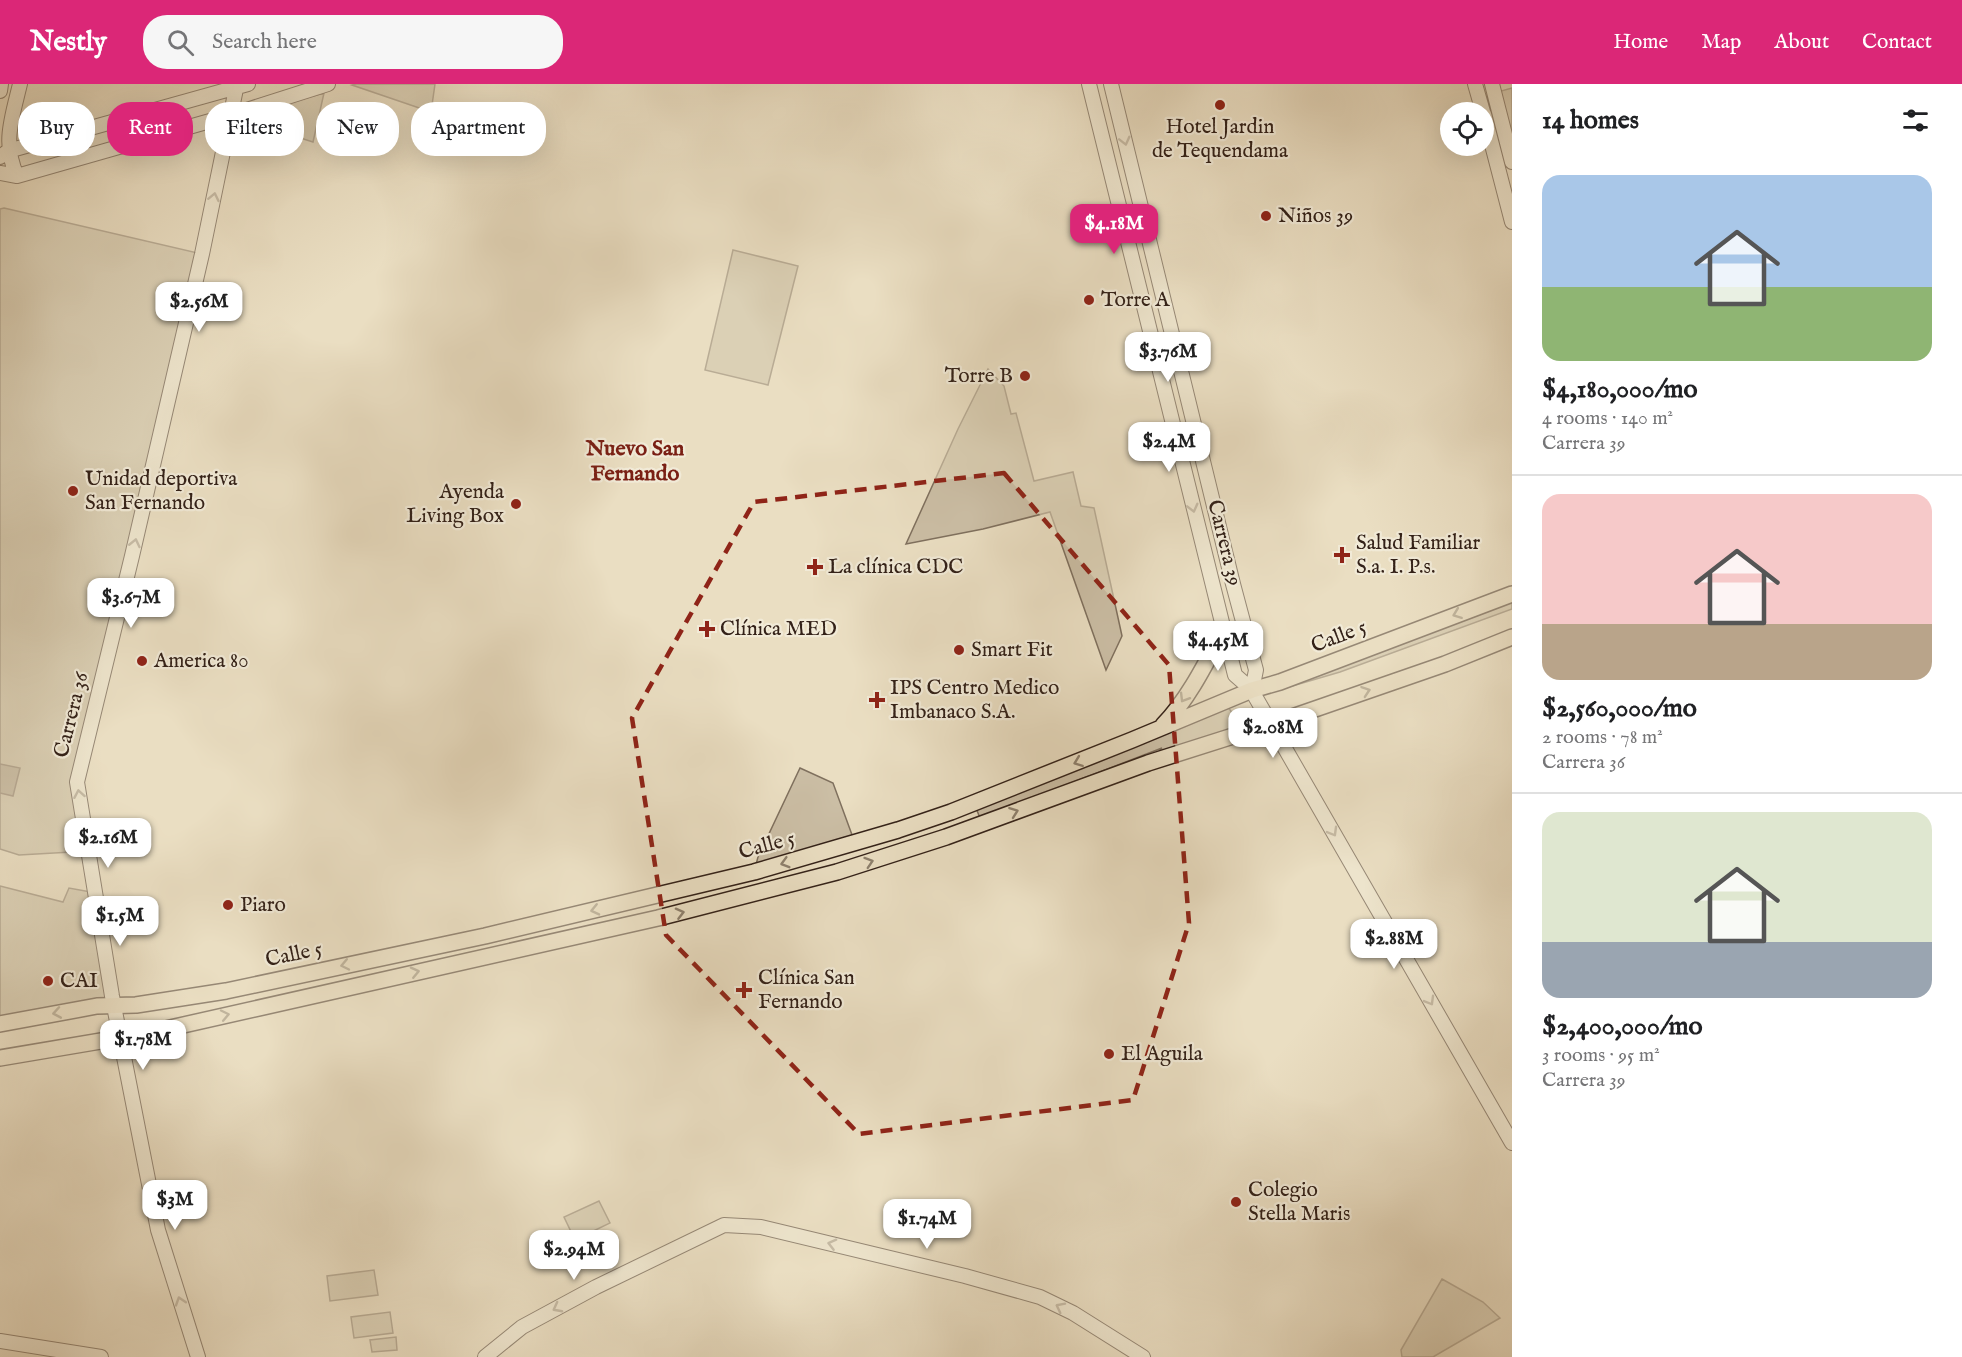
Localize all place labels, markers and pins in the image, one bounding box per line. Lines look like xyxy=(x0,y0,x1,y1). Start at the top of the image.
marker: Hotel Jardin de Tequendama xyxy=(1213,98,1227,112)
place label: Hotel Jardin de Tequendama xyxy=(1152,114,1289,165)
place label: Niños 39 xyxy=(1278,203,1353,230)
pin: $4.18M xyxy=(1065,204,1163,255)
marker: Niños 39 xyxy=(1259,209,1273,223)
pin: $2.56M xyxy=(150,282,248,333)
place label: Torre A xyxy=(1101,287,1170,314)
marker: Torre A xyxy=(1082,293,1096,307)
pin: $3.76M xyxy=(1119,332,1217,383)
place label: Torre B xyxy=(945,363,1013,390)
marker: Torre B xyxy=(1018,369,1032,383)
pin: $2.4M xyxy=(1127,422,1211,473)
place label: Unidad deportiva San Fernando xyxy=(85,466,238,517)
place label: Ayenda Living Box xyxy=(406,479,505,530)
marker: Unidad deportiva San Fernando xyxy=(66,484,80,498)
marker: Ayenda Living Box xyxy=(509,497,523,511)
place label: Salud Familiar S.a. I. P.s. xyxy=(1356,530,1481,581)
marker: Salud Familiar S.a. I. P.s. xyxy=(1333,546,1351,564)
place label: La clínica CDC xyxy=(828,554,963,581)
marker: La clínica CDC xyxy=(806,558,824,576)
pin: $3.67M xyxy=(82,578,180,629)
place label: Clínica MED xyxy=(720,616,837,643)
marker: Clínica MED xyxy=(698,620,716,638)
pin: $4.45M xyxy=(1169,621,1267,672)
place label: Smart Fit xyxy=(971,637,1053,664)
marker: Smart Fit xyxy=(952,643,966,657)
place label: America 80 xyxy=(153,648,248,675)
marker: America 80 xyxy=(135,654,149,668)
place label: IPS Centro Medico Imbanaco S.A. xyxy=(890,675,1059,726)
marker: IPS Centro Medico Imbanaco S.A. xyxy=(868,691,886,709)
pin: $2.08M xyxy=(1224,708,1322,759)
pin: $2.16M xyxy=(59,818,157,869)
place label: Piaro xyxy=(240,892,286,919)
pin: $1.5M xyxy=(78,896,162,947)
marker: Piaro xyxy=(221,898,235,912)
pin: $2.88M xyxy=(1345,919,1443,970)
place label: Clínica San Fernando xyxy=(758,965,855,1016)
place label: CAI xyxy=(60,968,98,995)
marker: CAI xyxy=(41,974,55,988)
marker: Clínica San Fernando xyxy=(735,981,753,999)
pin: $1.78M xyxy=(94,1020,192,1071)
place label: El Aguila xyxy=(1121,1041,1204,1068)
marker: El Aguila xyxy=(1102,1047,1116,1061)
place label: Colegio Stella Maris xyxy=(1248,1177,1350,1228)
pin: $3M xyxy=(146,1180,204,1231)
marker: Colegio Stella Maris xyxy=(1229,1195,1243,1209)
pin: $1.74M xyxy=(878,1199,976,1250)
pin: $2.94M xyxy=(525,1230,623,1281)

